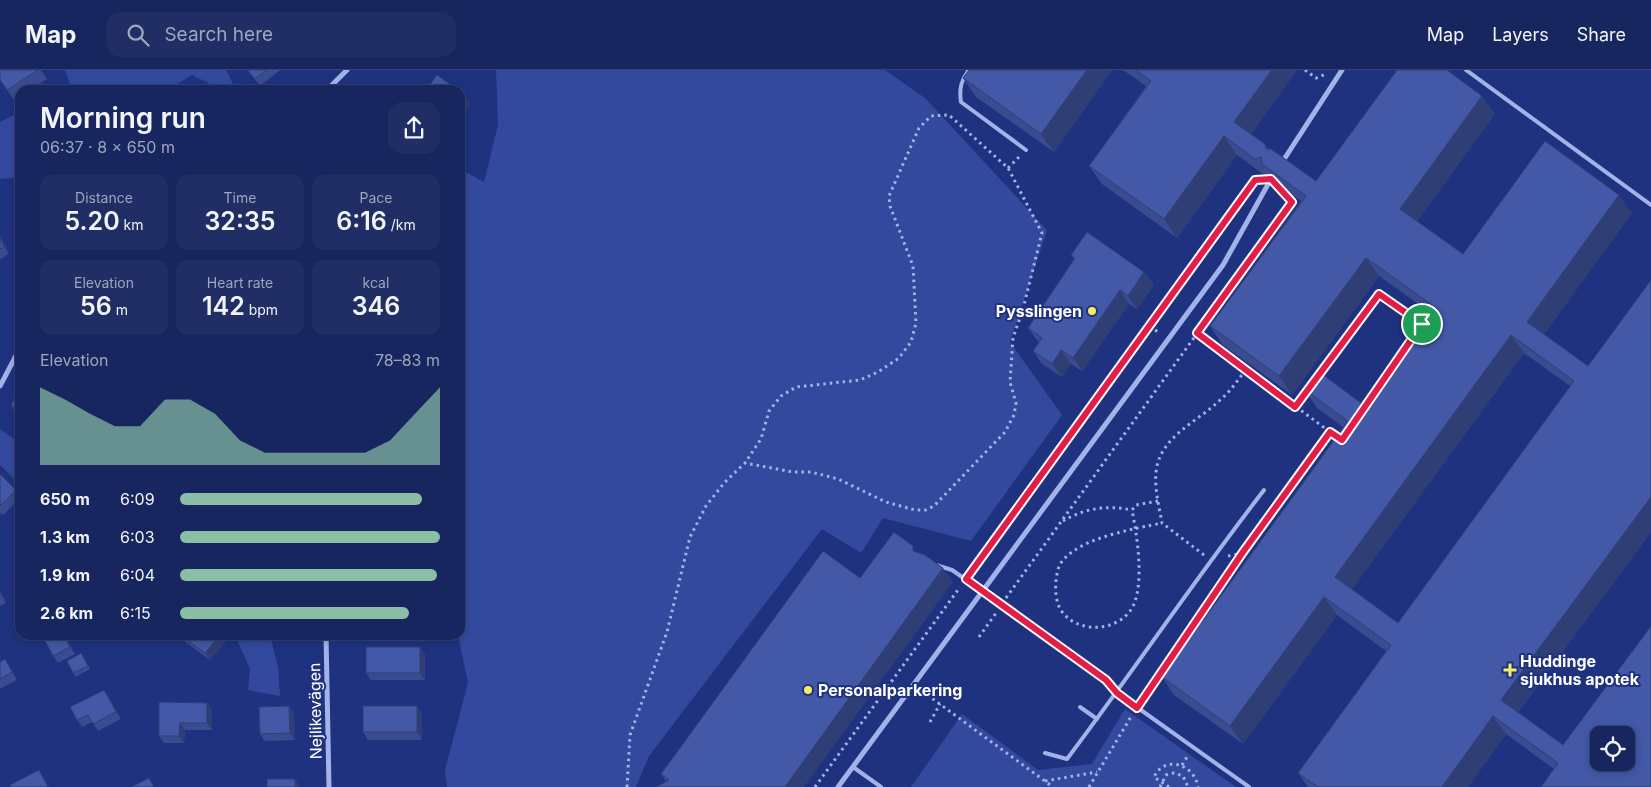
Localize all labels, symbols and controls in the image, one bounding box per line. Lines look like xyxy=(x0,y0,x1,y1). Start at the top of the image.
search box xyxy=(106,12,456,57)
text: Map xyxy=(25,20,76,49)
icon: search xyxy=(124,21,152,49)
text: Search here xyxy=(164,23,273,46)
text: Map xyxy=(1427,24,1464,45)
text: Layers xyxy=(1492,24,1549,45)
text: Share xyxy=(1577,24,1626,45)
text: Morning run xyxy=(40,101,206,135)
button: share xyxy=(388,102,440,154)
text: 06:37 · 8 × 650 m xyxy=(40,137,175,157)
text: Distance xyxy=(75,189,133,206)
text: Time xyxy=(224,189,256,206)
text: Pace xyxy=(360,189,392,206)
text: 5.20 xyxy=(64,206,120,236)
text: 32:35 xyxy=(204,206,276,236)
text: 6:16 xyxy=(336,206,387,236)
text: km xyxy=(120,216,144,233)
text: /km xyxy=(387,216,416,233)
text: Elevation xyxy=(74,274,134,291)
text: Heart rate xyxy=(207,274,273,291)
text: kcal xyxy=(363,274,389,291)
text: 56 xyxy=(80,291,112,321)
text: 142 xyxy=(202,291,245,321)
text: 346 xyxy=(352,291,400,321)
text: m xyxy=(112,301,128,318)
text: bpm xyxy=(245,301,278,318)
place label: Pysslingen xyxy=(996,301,1082,321)
pin xyxy=(1401,303,1443,345)
marker: Pysslingen xyxy=(1086,305,1098,317)
icon: arrive xyxy=(1408,310,1436,338)
text: Elevation xyxy=(40,350,109,370)
text: 78–83 m xyxy=(375,350,440,370)
text: 650 m xyxy=(40,489,90,509)
text: 6:09 xyxy=(120,489,155,509)
text: 1.3 km xyxy=(40,527,90,547)
text: 6:03 xyxy=(120,527,155,547)
text: 1.9 km xyxy=(40,565,90,585)
text: 6:04 xyxy=(120,565,155,585)
text: 2.6 km xyxy=(40,603,93,623)
text: 6:15 xyxy=(120,603,151,623)
place label: Huddinge sjukhus apotek xyxy=(1520,651,1640,689)
street label: Nejlikevägen xyxy=(304,662,326,760)
marker: Huddinge sjukhus apotek xyxy=(1504,664,1516,676)
place label: Personalparkering xyxy=(818,680,962,700)
marker: Personalparkering xyxy=(802,684,814,696)
map controls xyxy=(1590,726,1635,771)
button: locate xyxy=(1590,726,1635,771)

